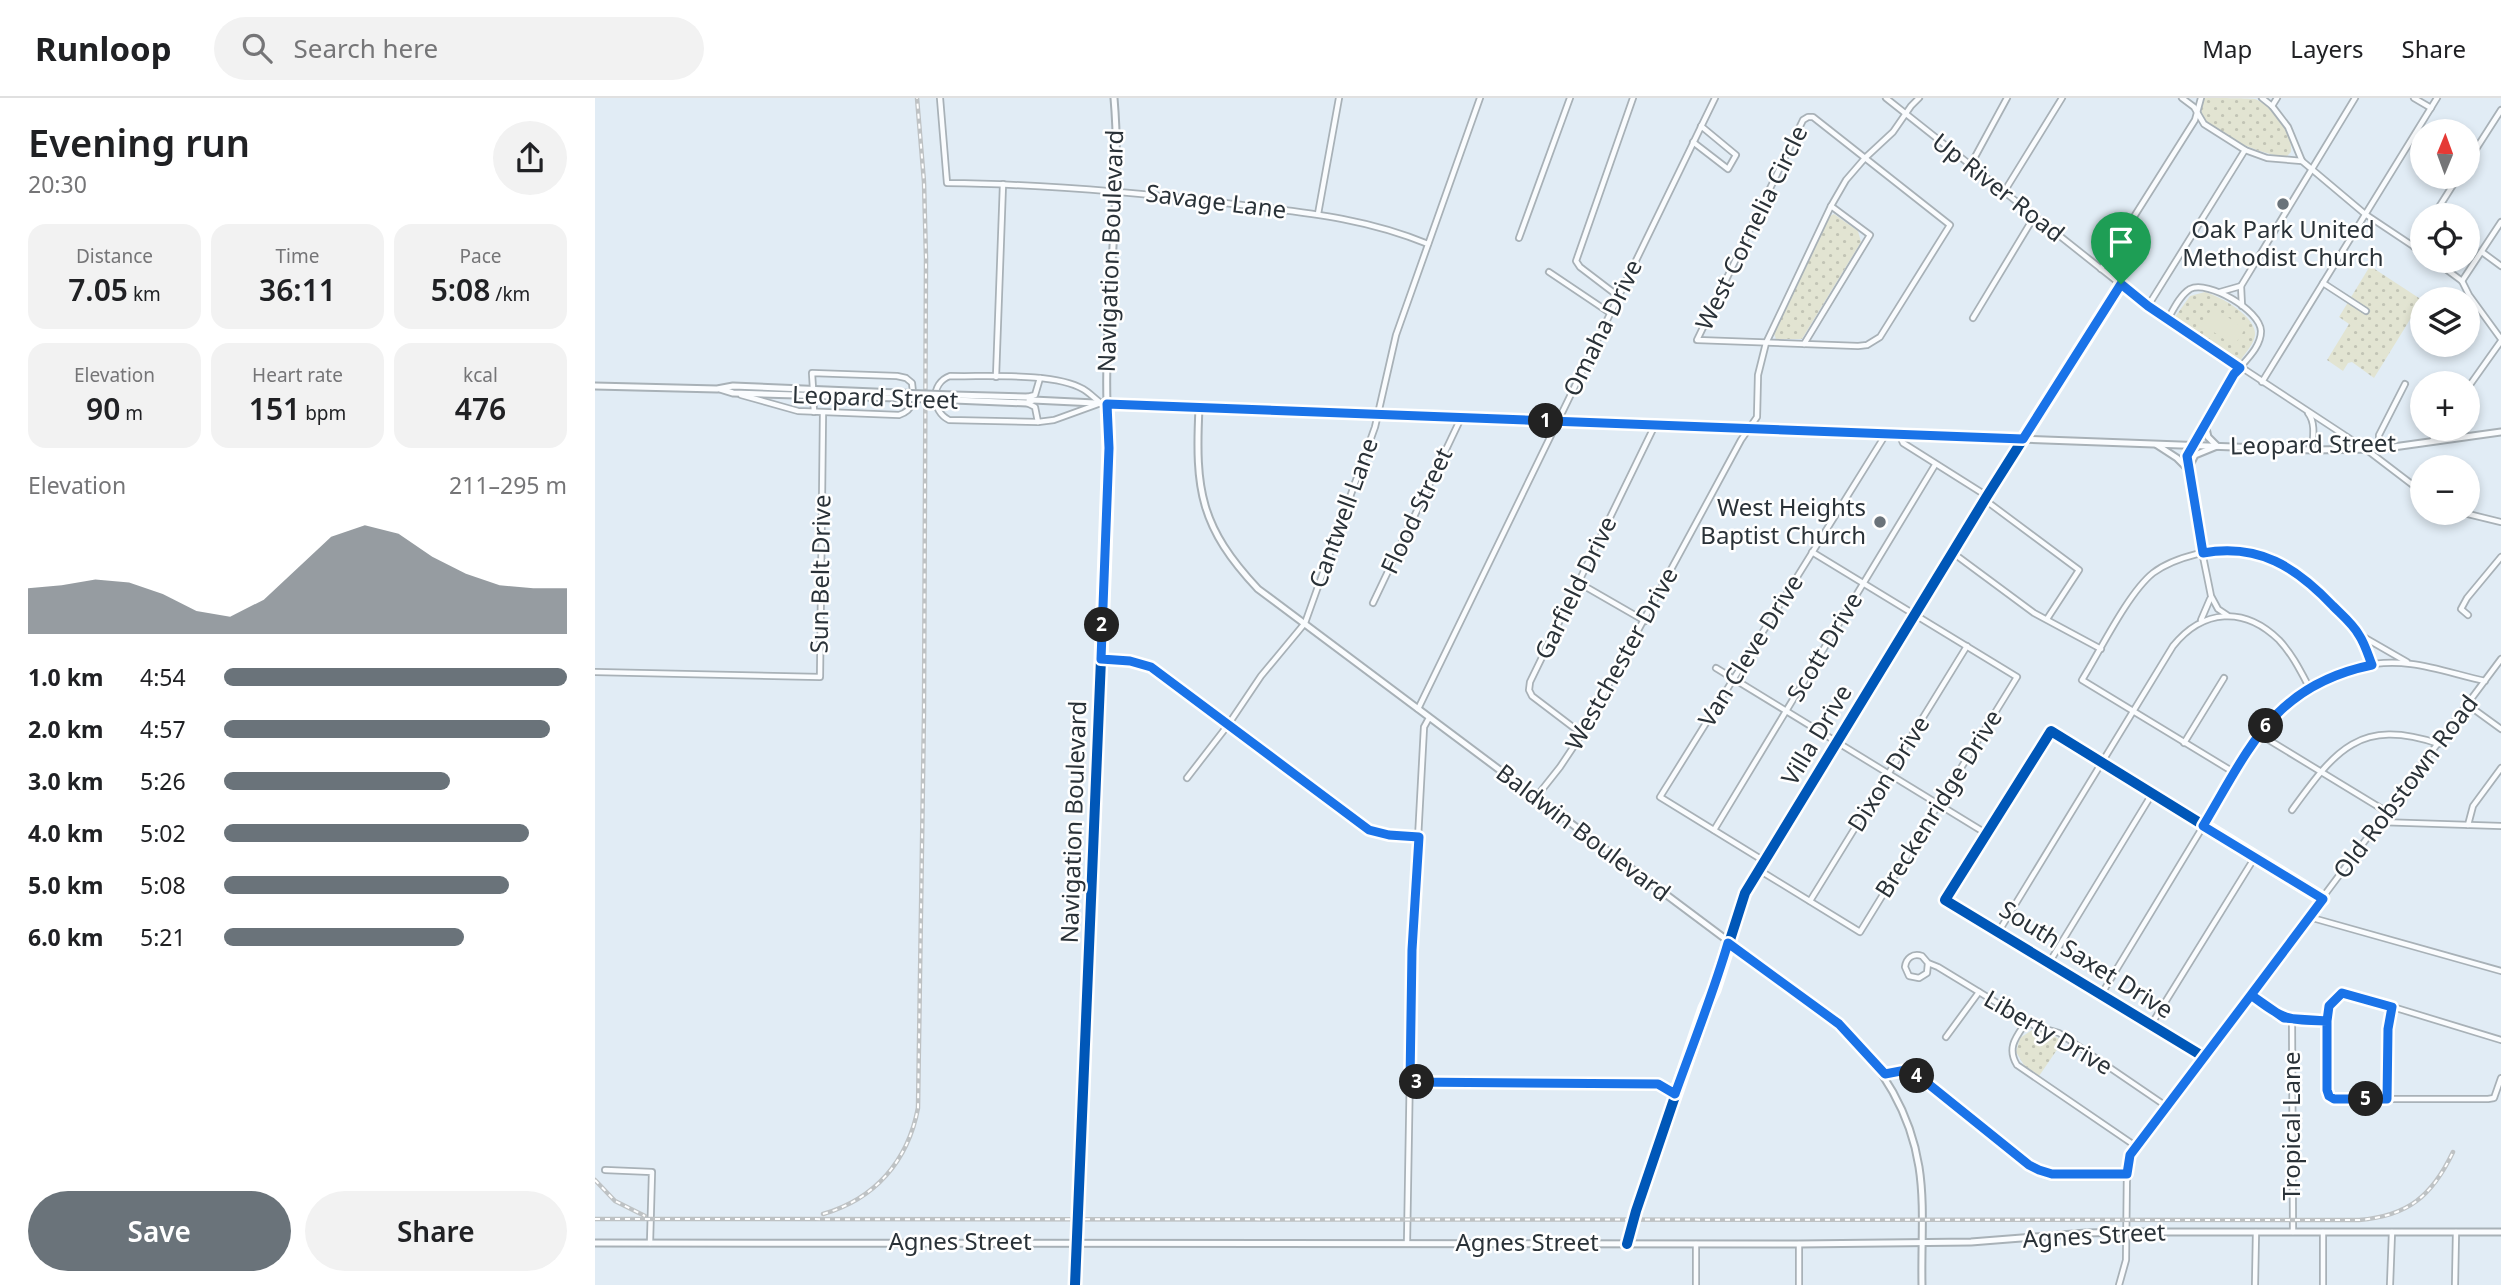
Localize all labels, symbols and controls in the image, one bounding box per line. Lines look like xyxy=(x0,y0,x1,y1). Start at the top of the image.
search box xyxy=(214,17,704,80)
text: Runloop xyxy=(35,26,172,71)
icon: search xyxy=(238,29,276,67)
text: Search here xyxy=(294,30,438,66)
text: Map xyxy=(2202,32,2252,65)
text: Layers xyxy=(2290,32,2364,65)
text: Share xyxy=(2402,32,2466,65)
text: Evening run xyxy=(28,116,250,168)
north arrow xyxy=(2410,119,2480,189)
map controls xyxy=(2410,119,2480,525)
street label: West Cornelia Circle xyxy=(1687,120,1815,335)
button: share xyxy=(493,121,567,195)
street label: Up River Road xyxy=(1926,125,2072,249)
street label: Navigation Boulevard xyxy=(1089,129,1130,373)
text: 20:30 xyxy=(28,168,87,200)
street label: Savage Lane xyxy=(1144,176,1288,225)
marker: Oak Park United Methodist Church xyxy=(2275,196,2291,212)
button: locate xyxy=(2410,203,2480,273)
pin xyxy=(2091,212,2151,284)
place label: Oak Park United Methodist Church xyxy=(2182,212,2384,273)
icon: arrive xyxy=(2102,223,2140,261)
text: Distance xyxy=(76,243,153,269)
text: Time xyxy=(276,243,319,269)
text: Pace xyxy=(460,243,502,269)
street label: Omaha Drive xyxy=(1554,253,1649,401)
text: 7.05 xyxy=(68,269,128,310)
text: 36:11 xyxy=(259,269,336,310)
text: 5:08 xyxy=(431,269,490,310)
text: km xyxy=(128,281,161,307)
text: /km xyxy=(490,281,530,307)
button: layers xyxy=(2410,287,2480,357)
text: Elevation xyxy=(74,362,155,388)
text: Heart rate xyxy=(252,362,343,388)
text: kcal xyxy=(463,362,498,388)
button: + xyxy=(2410,371,2480,441)
street label: Leopard Street xyxy=(791,377,959,416)
text: 90 xyxy=(86,388,120,429)
text: 151 xyxy=(249,388,300,429)
text: 476 xyxy=(455,388,506,429)
text: m xyxy=(120,400,143,426)
text: bpm xyxy=(300,400,346,426)
pin: 1 xyxy=(1529,404,1563,438)
text: 1 xyxy=(1540,407,1551,433)
street label: Leopard Street xyxy=(2230,426,2397,461)
street label: Cantwell Lane xyxy=(1300,433,1385,592)
street label: Flood Street xyxy=(1372,442,1459,579)
button: − xyxy=(2410,455,2480,525)
text: Elevation xyxy=(28,469,126,501)
text: 211–295 m xyxy=(449,469,567,501)
place label: West Heights Baptist Church xyxy=(1700,490,1866,551)
street label: Sun Belt Drive xyxy=(802,494,837,654)
street label: Garfield Drive xyxy=(1526,510,1624,664)
marker: West Heights Baptist Church xyxy=(1872,514,1888,530)
street label: Westchester Drive xyxy=(1557,561,1685,756)
street label: Van Cleve Drive xyxy=(1690,568,1810,733)
street label: Scott Drive xyxy=(1778,585,1869,707)
pin: 2 xyxy=(1085,608,1119,642)
text: 2 xyxy=(1096,611,1107,637)
text: 1.0 km xyxy=(28,661,103,693)
text: 4:54 xyxy=(140,661,186,693)
street label: Villa Drive xyxy=(1773,678,1859,791)
street label: Old Robstown Road xyxy=(2325,688,2485,885)
street label: Navigation Boulevard xyxy=(1052,700,1093,944)
street label: Breckenridge Drive xyxy=(1866,703,2009,904)
pin: 6 xyxy=(2249,708,2283,744)
street label: Dixon Drive xyxy=(1839,709,1936,837)
text: 6 xyxy=(2260,712,2271,738)
text: 2.0 km xyxy=(28,713,103,745)
text: 4:57 xyxy=(140,713,186,745)
street label: Baldwin Boulevard xyxy=(1490,755,1678,908)
text: 3.0 km xyxy=(28,765,103,797)
text: 5:26 xyxy=(140,765,186,797)
text: 4.0 km xyxy=(28,817,103,849)
text: 5:02 xyxy=(140,817,186,849)
text: 5.0 km xyxy=(28,869,103,901)
text: 5:08 xyxy=(140,869,186,901)
street label: South Saxet Drive xyxy=(1994,892,2180,1025)
text: 6.0 km xyxy=(28,921,103,953)
text: 5:21 xyxy=(140,921,186,953)
street label: Liberty Drive xyxy=(1978,982,2119,1082)
street label: Tropical Lane xyxy=(2274,1052,2307,1200)
pin: 4 xyxy=(1899,1058,1935,1094)
text: 4 xyxy=(1911,1062,1922,1088)
pin: 3 xyxy=(1399,1065,1435,1100)
text: 3 xyxy=(1411,1068,1422,1094)
pin: 5 xyxy=(2349,1082,2383,1116)
text: 5 xyxy=(2360,1085,2371,1111)
button: Save xyxy=(28,1191,291,1271)
button: Share xyxy=(305,1191,567,1271)
street label: Agnes Street xyxy=(2022,1214,2167,1255)
street label: Agnes Street xyxy=(888,1224,1032,1257)
street label: Agnes Street xyxy=(1455,1225,1599,1258)

